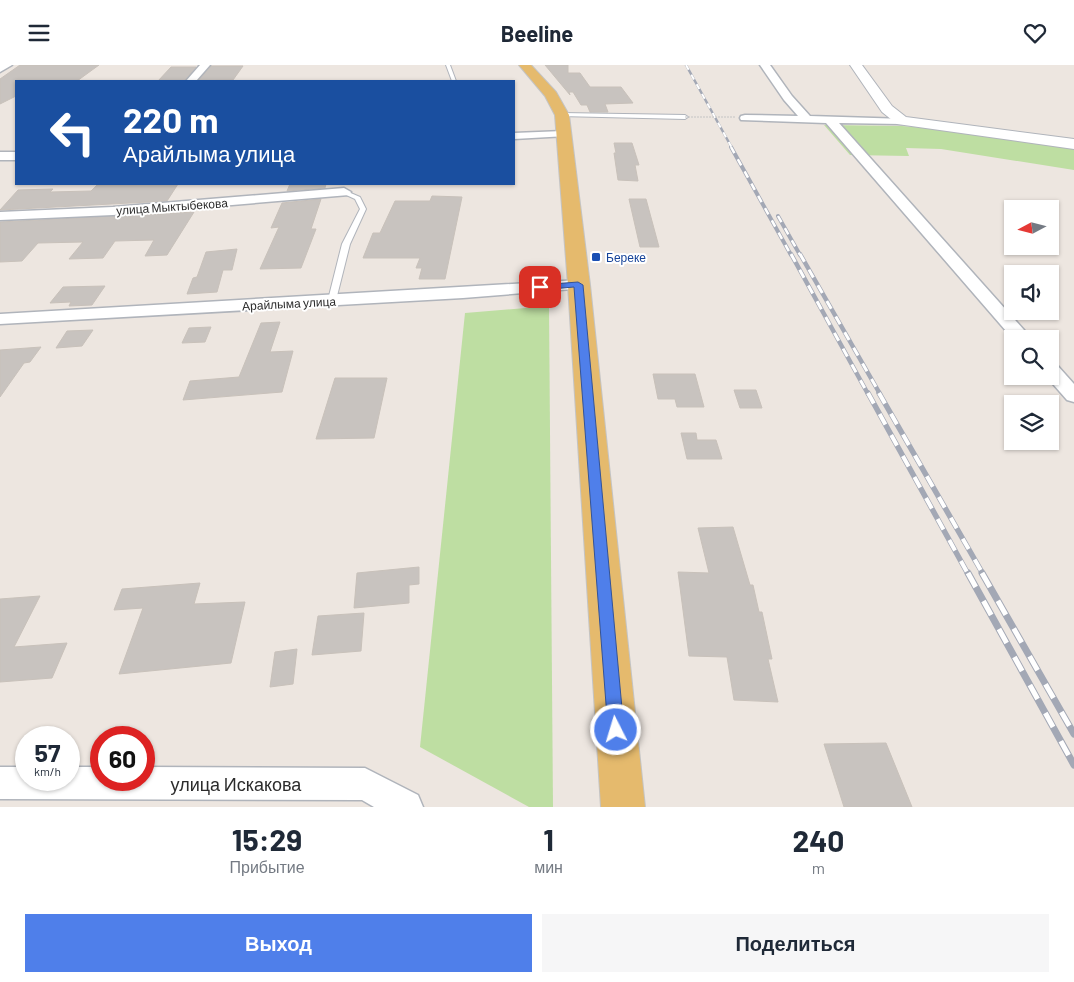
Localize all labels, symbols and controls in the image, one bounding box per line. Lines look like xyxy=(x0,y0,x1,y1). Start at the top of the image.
icon: menu xyxy=(25,19,53,47)
icon: heart xyxy=(1021,19,1049,47)
text: Beeline xyxy=(501,20,573,46)
text: 220 m xyxy=(123,98,218,140)
icon: left xyxy=(40,100,105,165)
text: Арайлыма улица xyxy=(123,140,295,166)
street label: улица Мыктыбекова xyxy=(116,195,229,218)
north arrow xyxy=(1004,200,1059,255)
map controls xyxy=(1004,200,1059,450)
place label: Береке xyxy=(606,250,646,265)
marker: Береке xyxy=(590,251,602,263)
button: sound xyxy=(1004,265,1059,320)
pin xyxy=(519,266,561,308)
icon: arrive xyxy=(526,273,554,301)
street label: Арайлыма улица xyxy=(242,294,337,313)
button: search xyxy=(1004,330,1059,385)
button: layers xyxy=(1004,395,1059,450)
position arrow xyxy=(589,703,641,755)
speed limit sign: 60 xyxy=(90,726,155,791)
text: 57 xyxy=(35,737,60,767)
text: km/h xyxy=(34,764,61,778)
street label: улица Искакова xyxy=(171,773,302,795)
text: 15:29 xyxy=(232,821,302,857)
text: 1 xyxy=(543,821,554,857)
text: 240 xyxy=(792,822,844,858)
text: Прибытие xyxy=(229,857,305,876)
text: мин xyxy=(534,857,563,876)
text: m xyxy=(812,858,825,877)
button: Выход xyxy=(25,914,532,972)
button: Поделиться xyxy=(542,914,1049,972)

